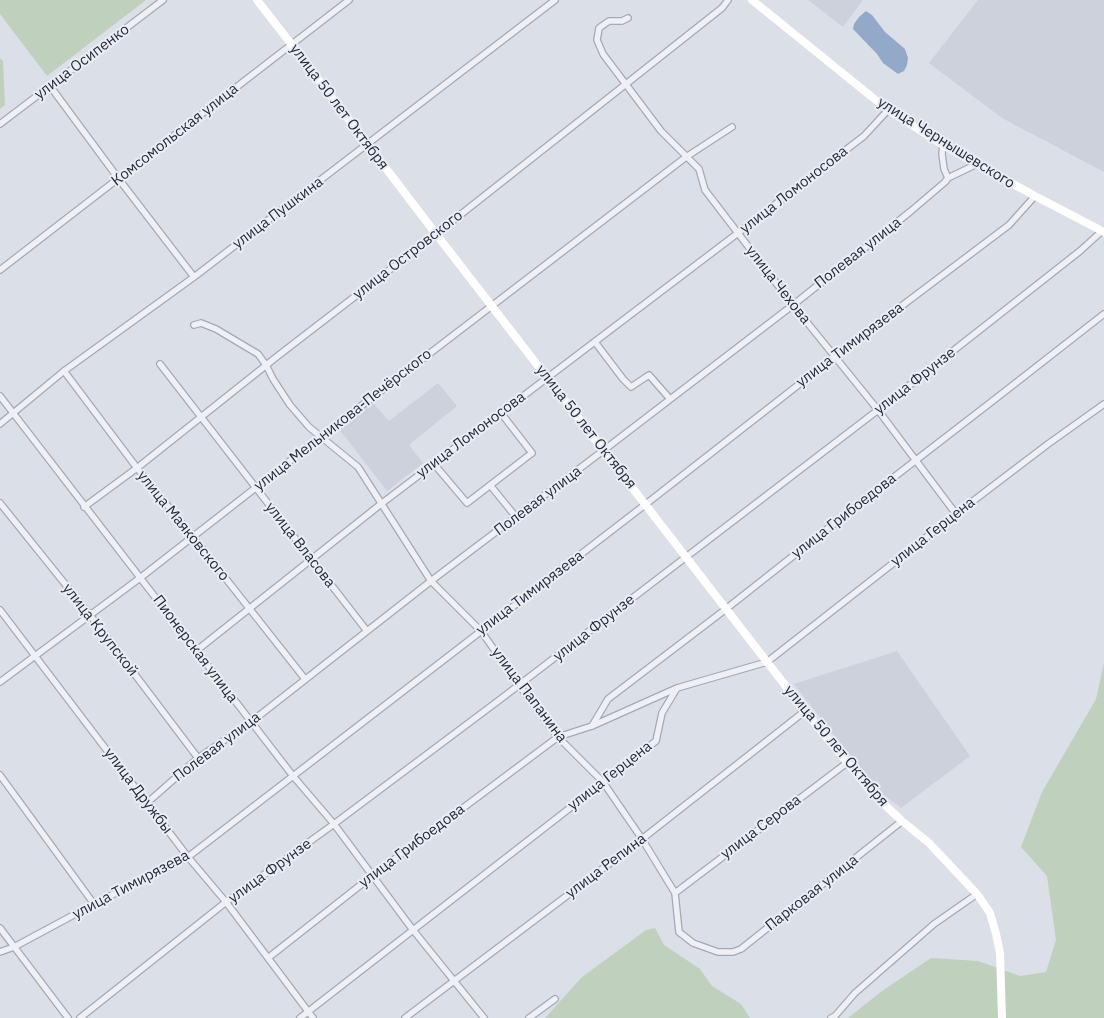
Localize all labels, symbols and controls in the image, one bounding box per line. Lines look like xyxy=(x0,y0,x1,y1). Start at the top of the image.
street label: улица Осипенко xyxy=(31,20,133,104)
street label: улица 50 лет Октября xyxy=(286,41,392,173)
street label: Комсомольская улица xyxy=(108,80,242,190)
street label: улица Чернышевского xyxy=(874,93,1018,193)
street label: улица Ломоносова xyxy=(736,142,852,238)
street label: улица Пушкина xyxy=(229,173,327,253)
street label: улица Островского xyxy=(349,207,467,303)
street label: Полевая улица xyxy=(811,214,905,292)
street label: улица Чехова xyxy=(742,242,814,328)
street label: улица Тимирязева xyxy=(793,299,907,391)
street label: улица Фрунзе xyxy=(871,344,959,418)
street label: улица Мельникова-Печёрского xyxy=(251,345,435,495)
street label: улица 50 лет Октября xyxy=(532,361,640,493)
street label: улица Ломоносова xyxy=(413,388,529,482)
street label: Полевая улица xyxy=(491,462,585,540)
street label: улица Маяковского xyxy=(133,467,233,585)
street label: улица Грибоедова xyxy=(788,470,900,562)
street label: улица Герцена xyxy=(887,493,979,571)
street label: улица Власова xyxy=(261,499,339,591)
street label: улица Тимирязева xyxy=(473,547,587,639)
street label: улица Крупской xyxy=(58,580,142,680)
street label: улица Фрунзе xyxy=(550,591,638,665)
street label: Пионерская улица xyxy=(149,592,241,706)
street label: улица Папанина xyxy=(487,644,571,746)
street label: улица 50 лет Октября xyxy=(780,682,892,810)
street label: Полевая улица xyxy=(170,708,264,786)
street label: улица Герцена xyxy=(564,737,656,815)
street label: улица Дружбы xyxy=(100,744,176,838)
street label: улица Серова xyxy=(717,791,805,863)
street label: улица Грибоедова xyxy=(355,800,469,892)
street label: улица Репина xyxy=(562,830,650,902)
street label: улица Фрунзе xyxy=(225,835,315,907)
street label: улица Тимирязева xyxy=(69,847,193,923)
street label: Парковая улица xyxy=(762,851,862,935)

